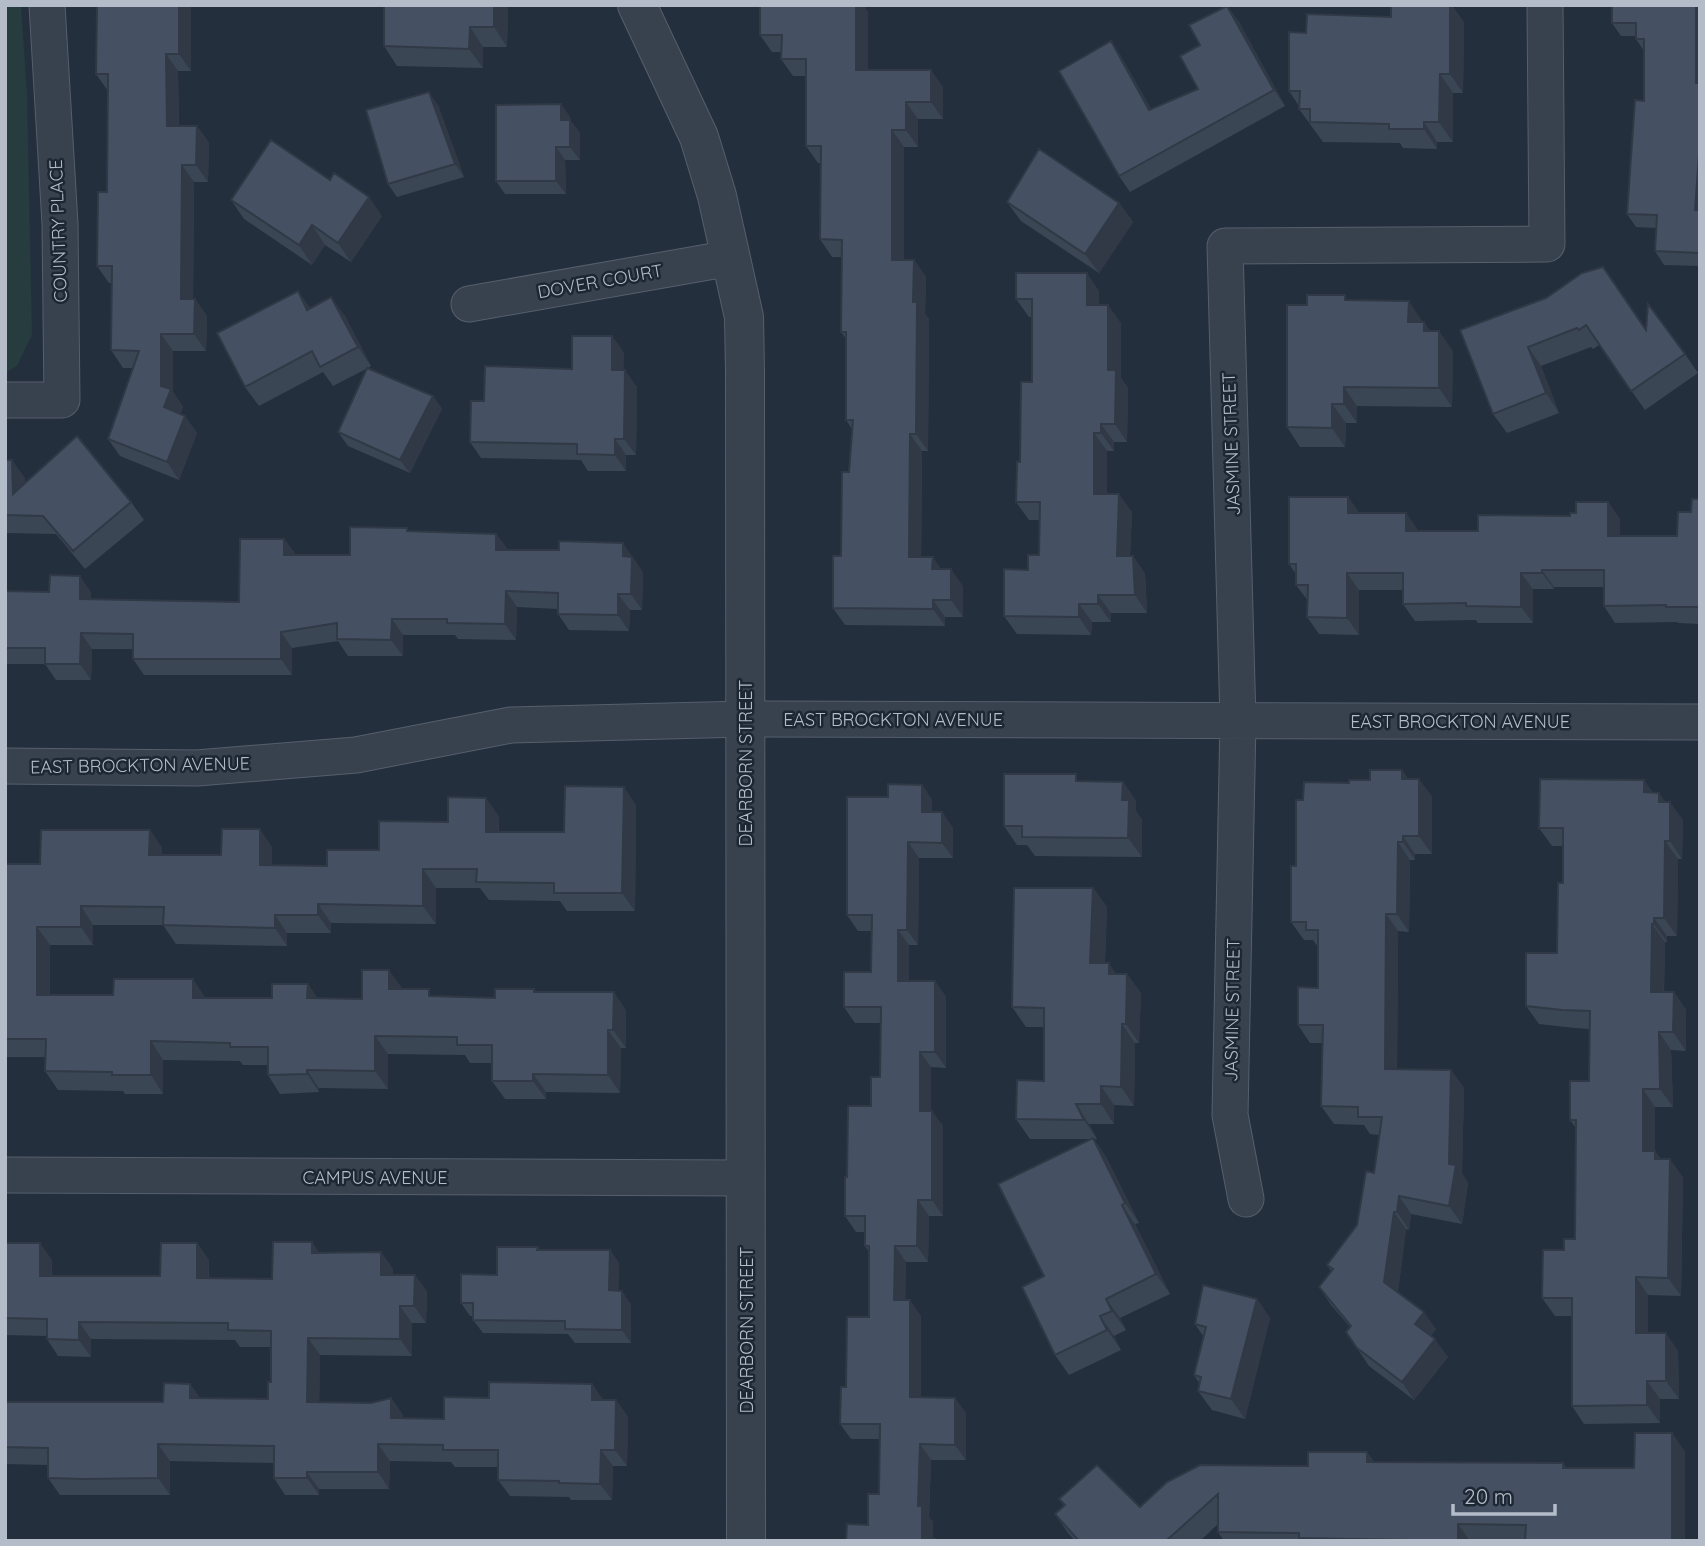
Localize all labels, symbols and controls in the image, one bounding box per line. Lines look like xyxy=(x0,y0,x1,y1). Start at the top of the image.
street label: COUNTRY PLACE xyxy=(44,159,72,303)
street label: DOVER COURT xyxy=(536,259,665,303)
street label: JASMINE STREET xyxy=(1217,372,1245,516)
street label: DEARBORN STREET xyxy=(734,679,757,846)
street label: EAST BROCKTON AVENUE xyxy=(783,708,1003,731)
street label: EAST BROCKTON AVENUE xyxy=(1350,710,1570,733)
street label: EAST BROCKTON AVENUE xyxy=(30,752,250,778)
street label: JASMINE STREET xyxy=(1219,938,1245,1082)
street label: CAMPUS AVENUE xyxy=(302,1166,448,1189)
street label: DEARBORN STREET xyxy=(735,1246,758,1413)
scale bar xyxy=(1453,1472,1554,1516)
text: 20 m xyxy=(1464,1483,1513,1509)

